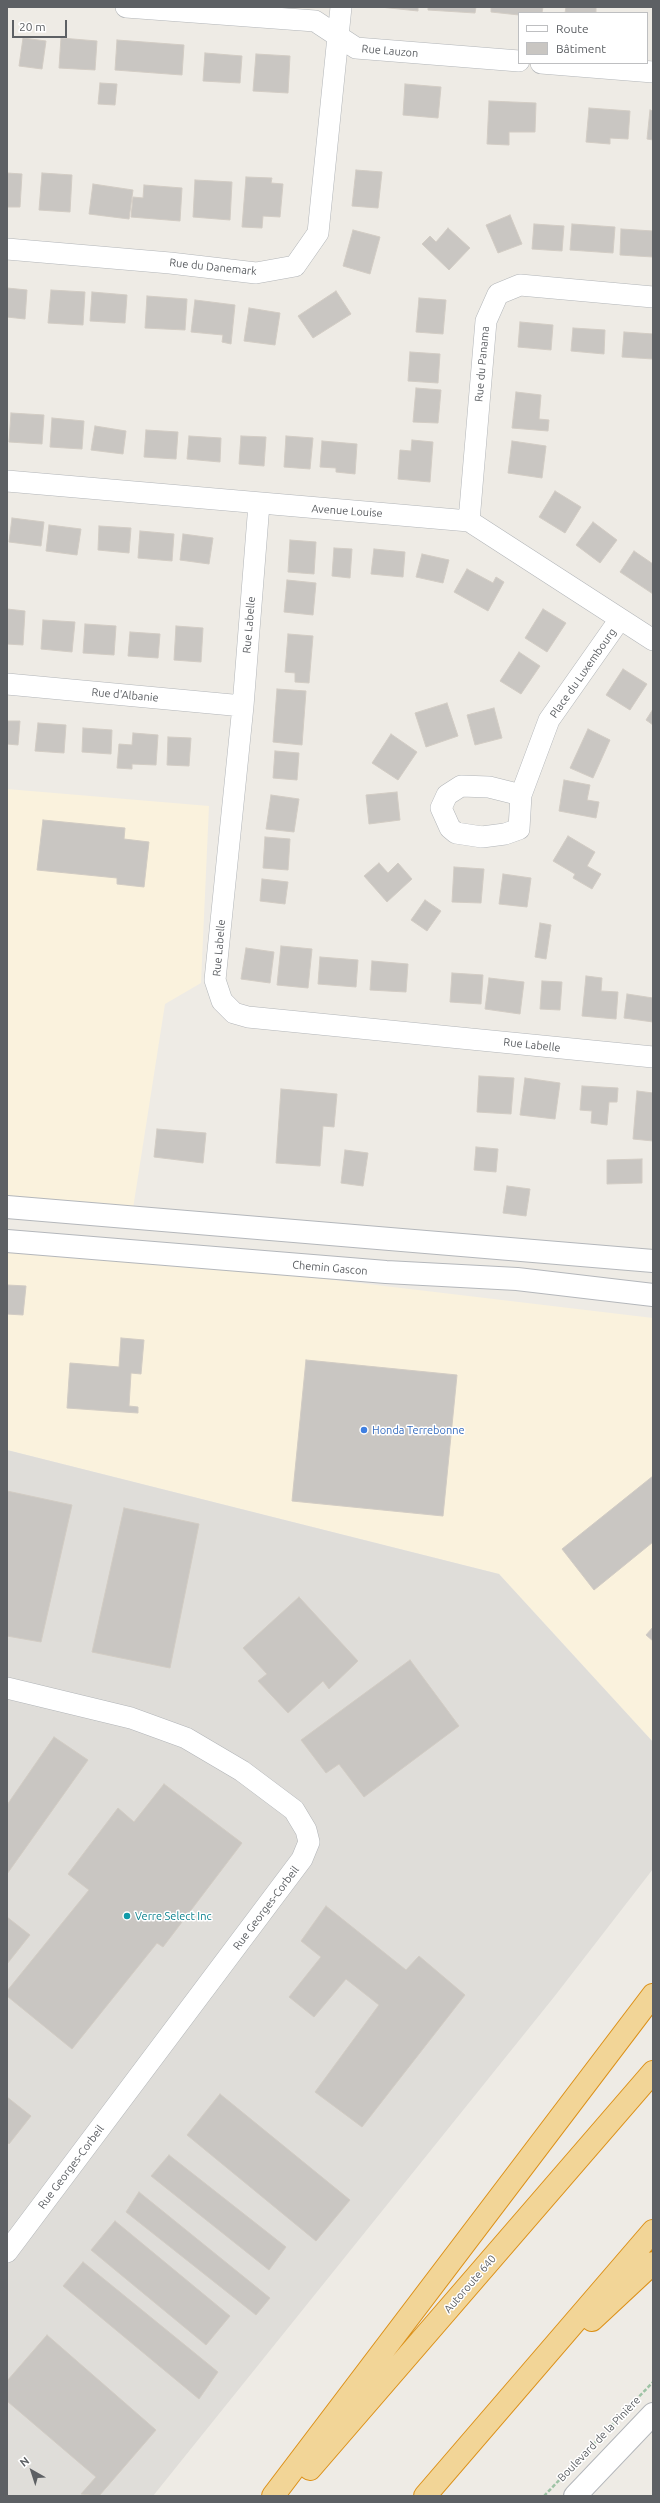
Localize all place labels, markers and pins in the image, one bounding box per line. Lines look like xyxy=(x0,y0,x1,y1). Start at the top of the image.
place label: Honda Terrebonne xyxy=(372,1423,465,1437)
marker: Honda Terrebonne xyxy=(359,1425,369,1435)
place label: Verre Select Inc xyxy=(135,1909,212,1923)
marker: Verre Select Inc xyxy=(122,1911,132,1921)

